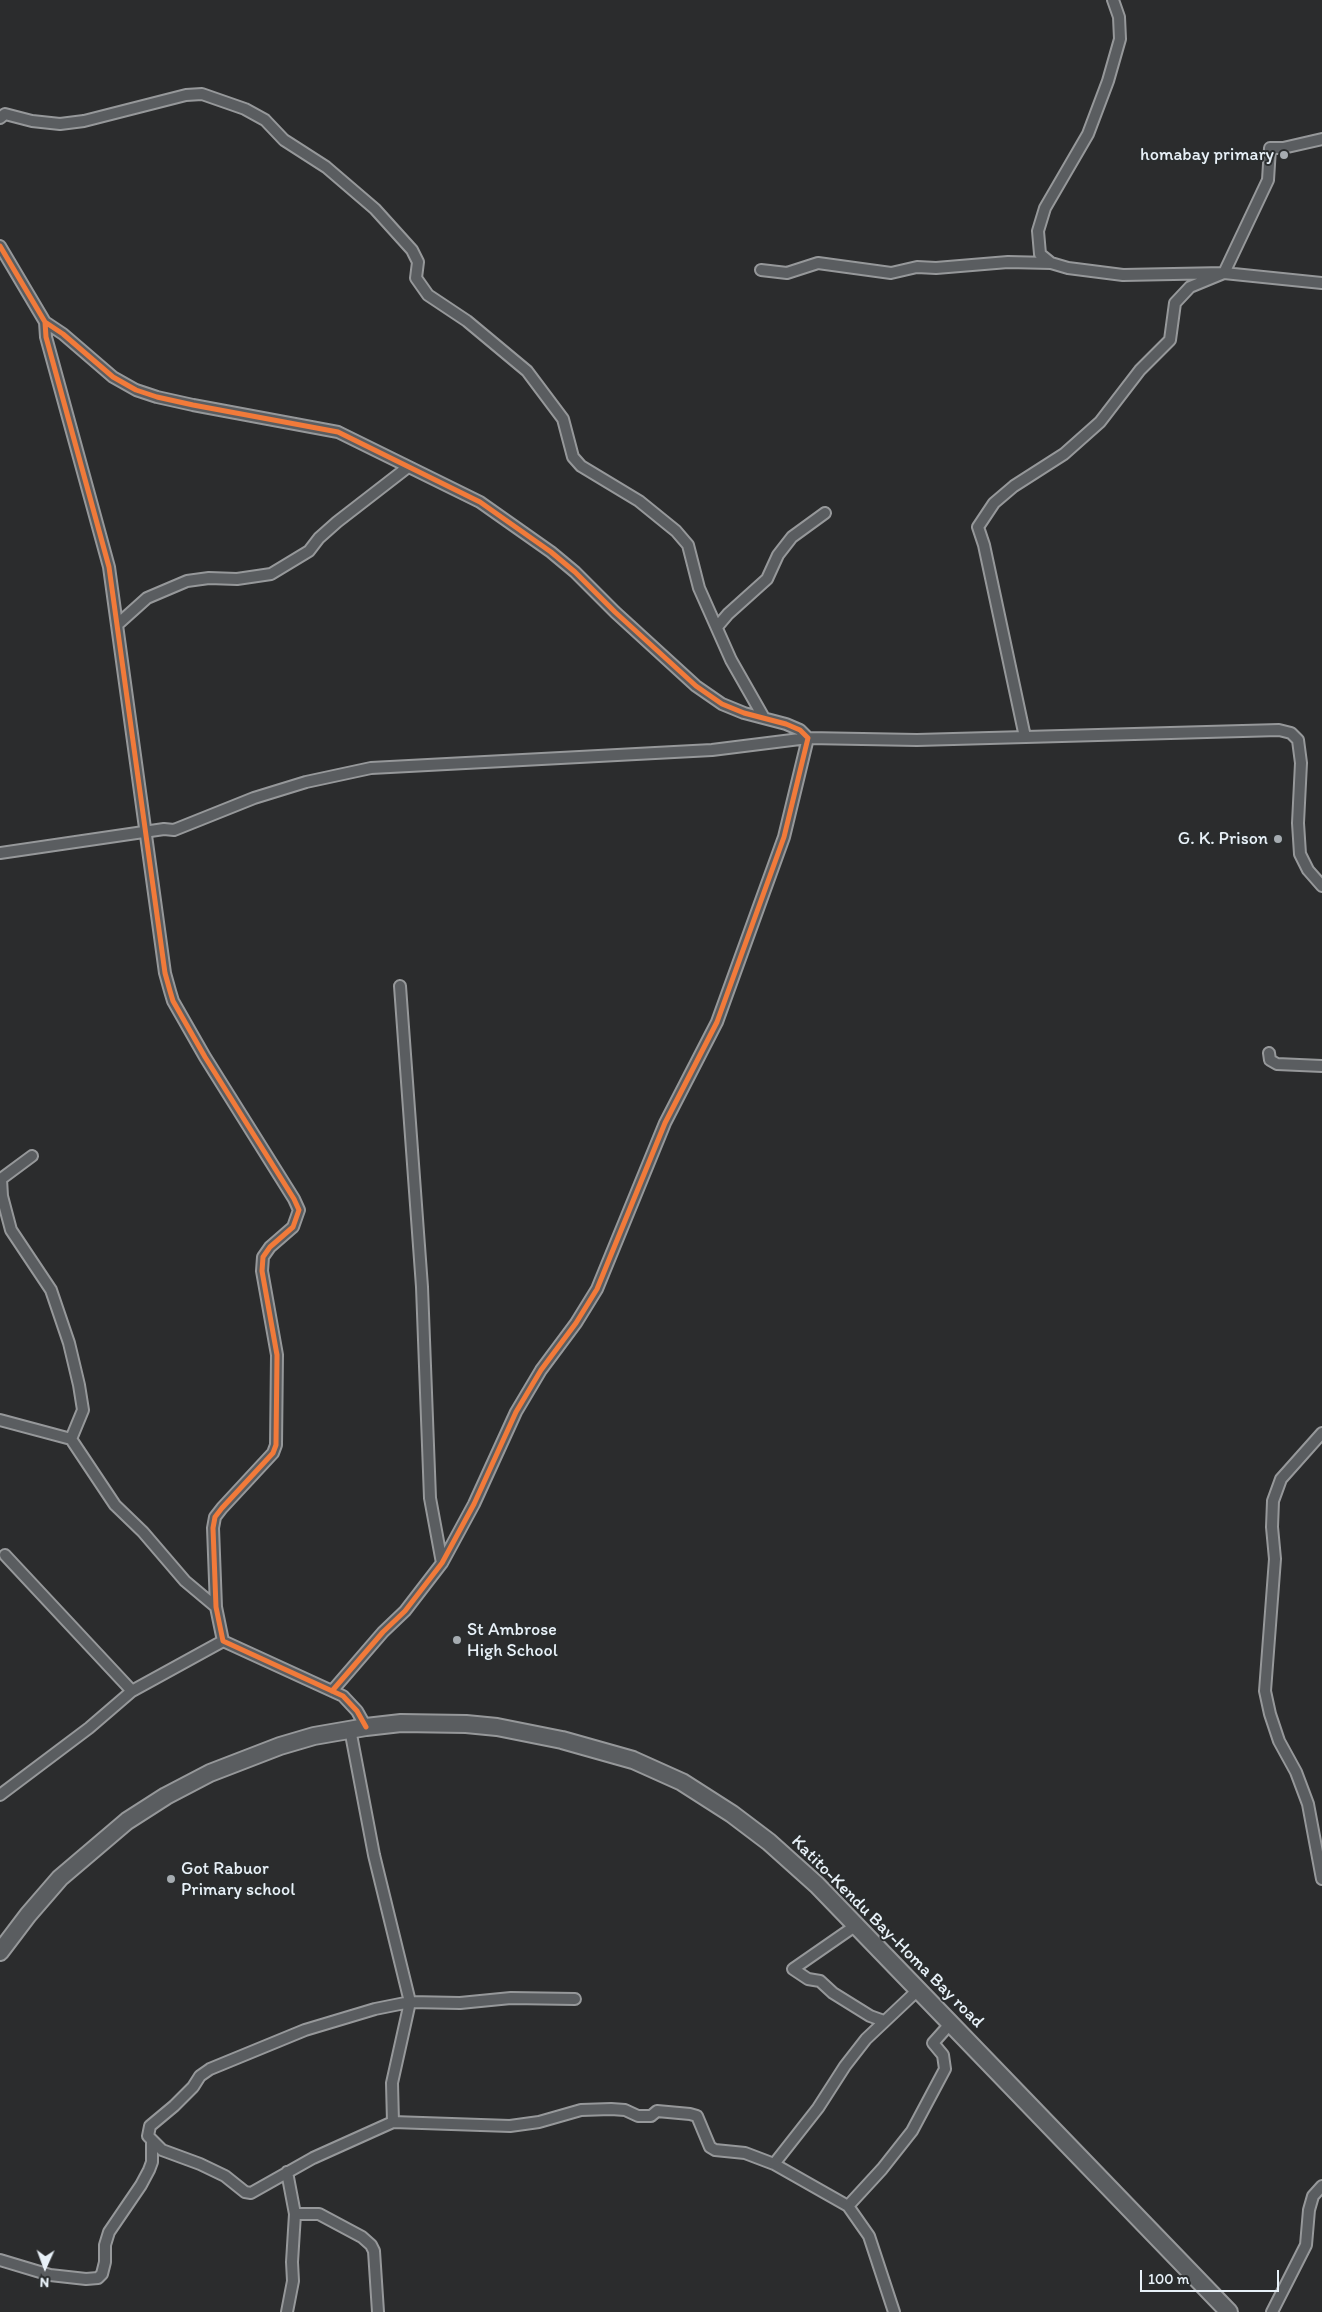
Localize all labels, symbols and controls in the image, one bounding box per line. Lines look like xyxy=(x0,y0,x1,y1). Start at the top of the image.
place label: homabay primary xyxy=(1140,144,1274,166)
marker: homabay primary xyxy=(1278,149,1290,161)
place label: G. K. Prison xyxy=(1178,828,1268,850)
marker: G. K. Prison xyxy=(1272,833,1284,845)
place label: St Ambrose High School xyxy=(467,1619,558,1662)
marker: St Ambrose High School xyxy=(451,1634,463,1646)
street label: Katito-Kendu Bay-Homa Bay road xyxy=(786,1831,988,2033)
place label: Got Rabuor Primary school xyxy=(181,1858,295,1900)
marker: Got Rabuor Primary school xyxy=(165,1873,177,1885)
north arrow xyxy=(20,2242,70,2292)
scale bar xyxy=(1142,2260,1281,2292)
text: 100 m xyxy=(1148,2270,1189,2288)
text: N xyxy=(39,2274,49,2291)

